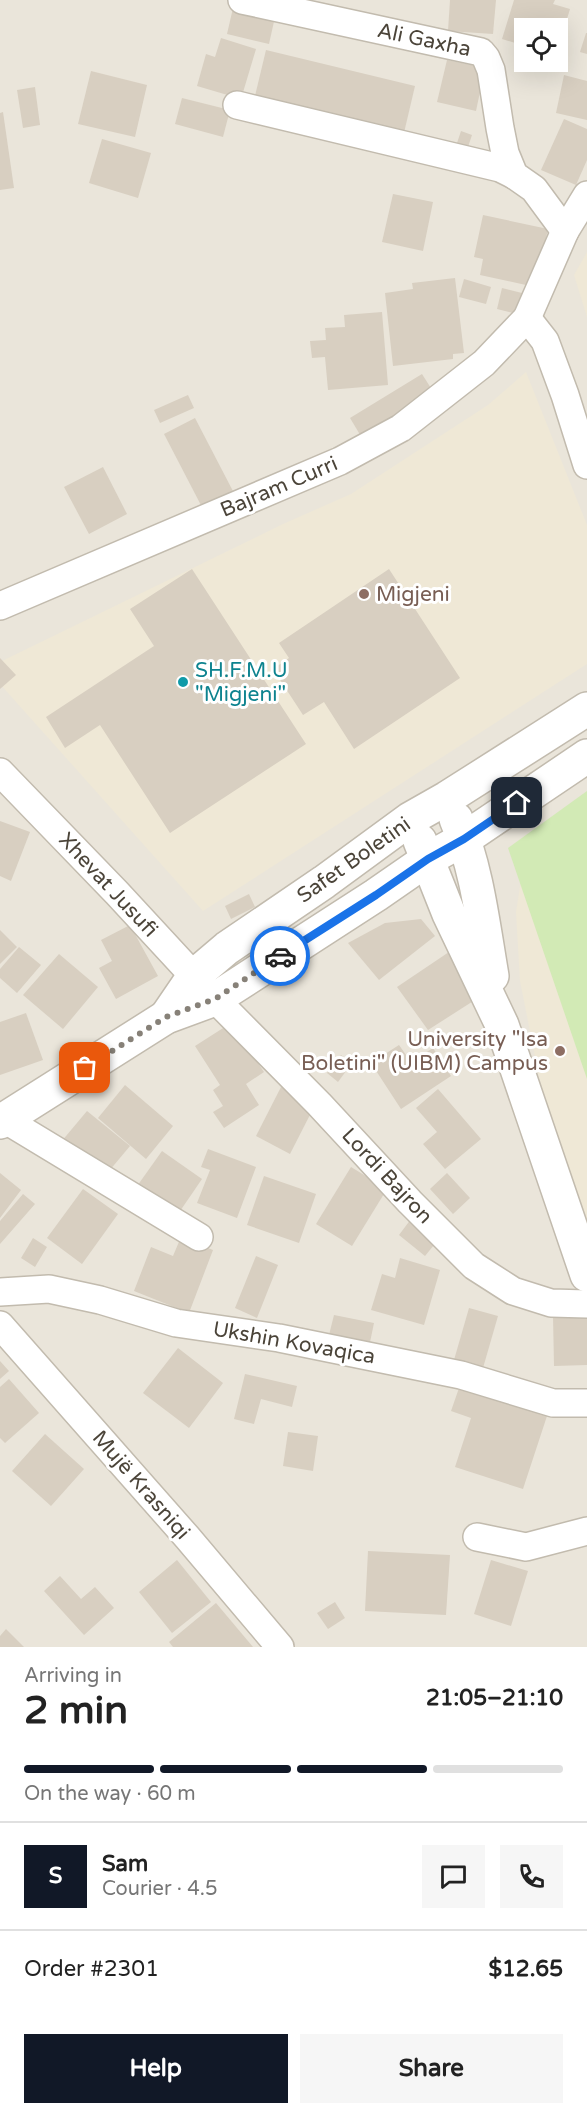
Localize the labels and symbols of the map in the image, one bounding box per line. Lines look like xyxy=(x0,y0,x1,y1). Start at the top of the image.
street label: Ali Gaxha xyxy=(375,18,473,62)
street label: Bajram Curri xyxy=(217,451,341,523)
place label: Migjeni xyxy=(376,582,450,607)
marker: Migjeni xyxy=(357,587,371,601)
place label: SH.F.M.U "Migjeni" xyxy=(195,658,288,707)
marker: SH.F.M.U "Migjeni" xyxy=(176,675,190,689)
pin xyxy=(491,777,542,828)
street label: Safet Boletini xyxy=(292,812,416,908)
street label: Xhevat Jusufi xyxy=(53,828,163,942)
courier xyxy=(250,926,310,986)
place label: University "Isa Boletini" (UIBM) Campus xyxy=(301,1027,548,1076)
pin xyxy=(59,1042,110,1093)
marker: University "Isa Boletini" (UIBM) Campus xyxy=(553,1044,567,1058)
street label: Lordi Bajron xyxy=(336,1123,438,1229)
street label: Ukshin Kovaqica xyxy=(211,1316,377,1370)
street label: Mujë Krasniqi xyxy=(87,1425,195,1545)

